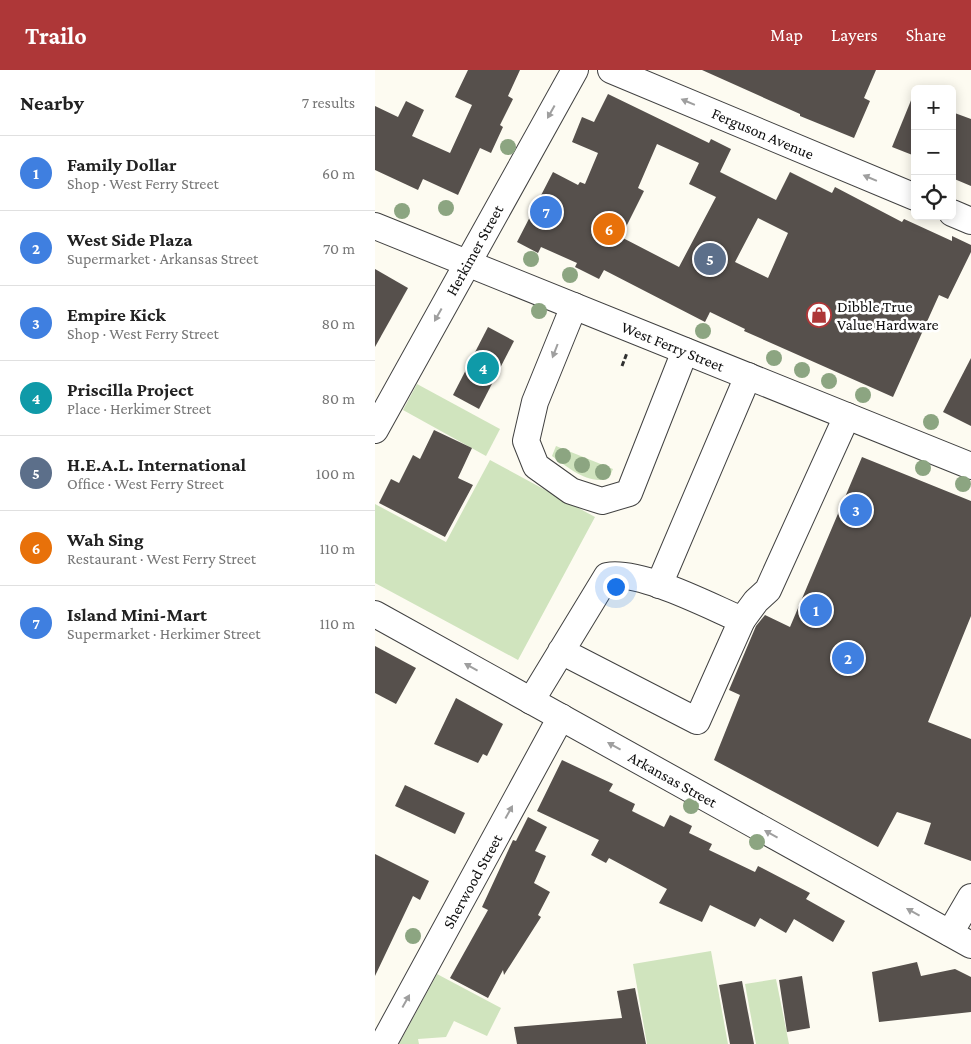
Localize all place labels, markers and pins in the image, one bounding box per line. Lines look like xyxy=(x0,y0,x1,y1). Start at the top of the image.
pin: 7 xyxy=(530,193,562,231)
pin: 6 xyxy=(593,210,625,248)
pin: 5 xyxy=(694,240,726,278)
place label: Dibble True Value Hardware xyxy=(837,298,939,333)
shop icon: Dibble True Value Hardware xyxy=(806,302,832,328)
pin: 4 xyxy=(467,349,499,387)
pin: 3 xyxy=(840,491,872,529)
pin: 1 xyxy=(800,591,832,629)
pin: 2 xyxy=(832,639,864,677)

